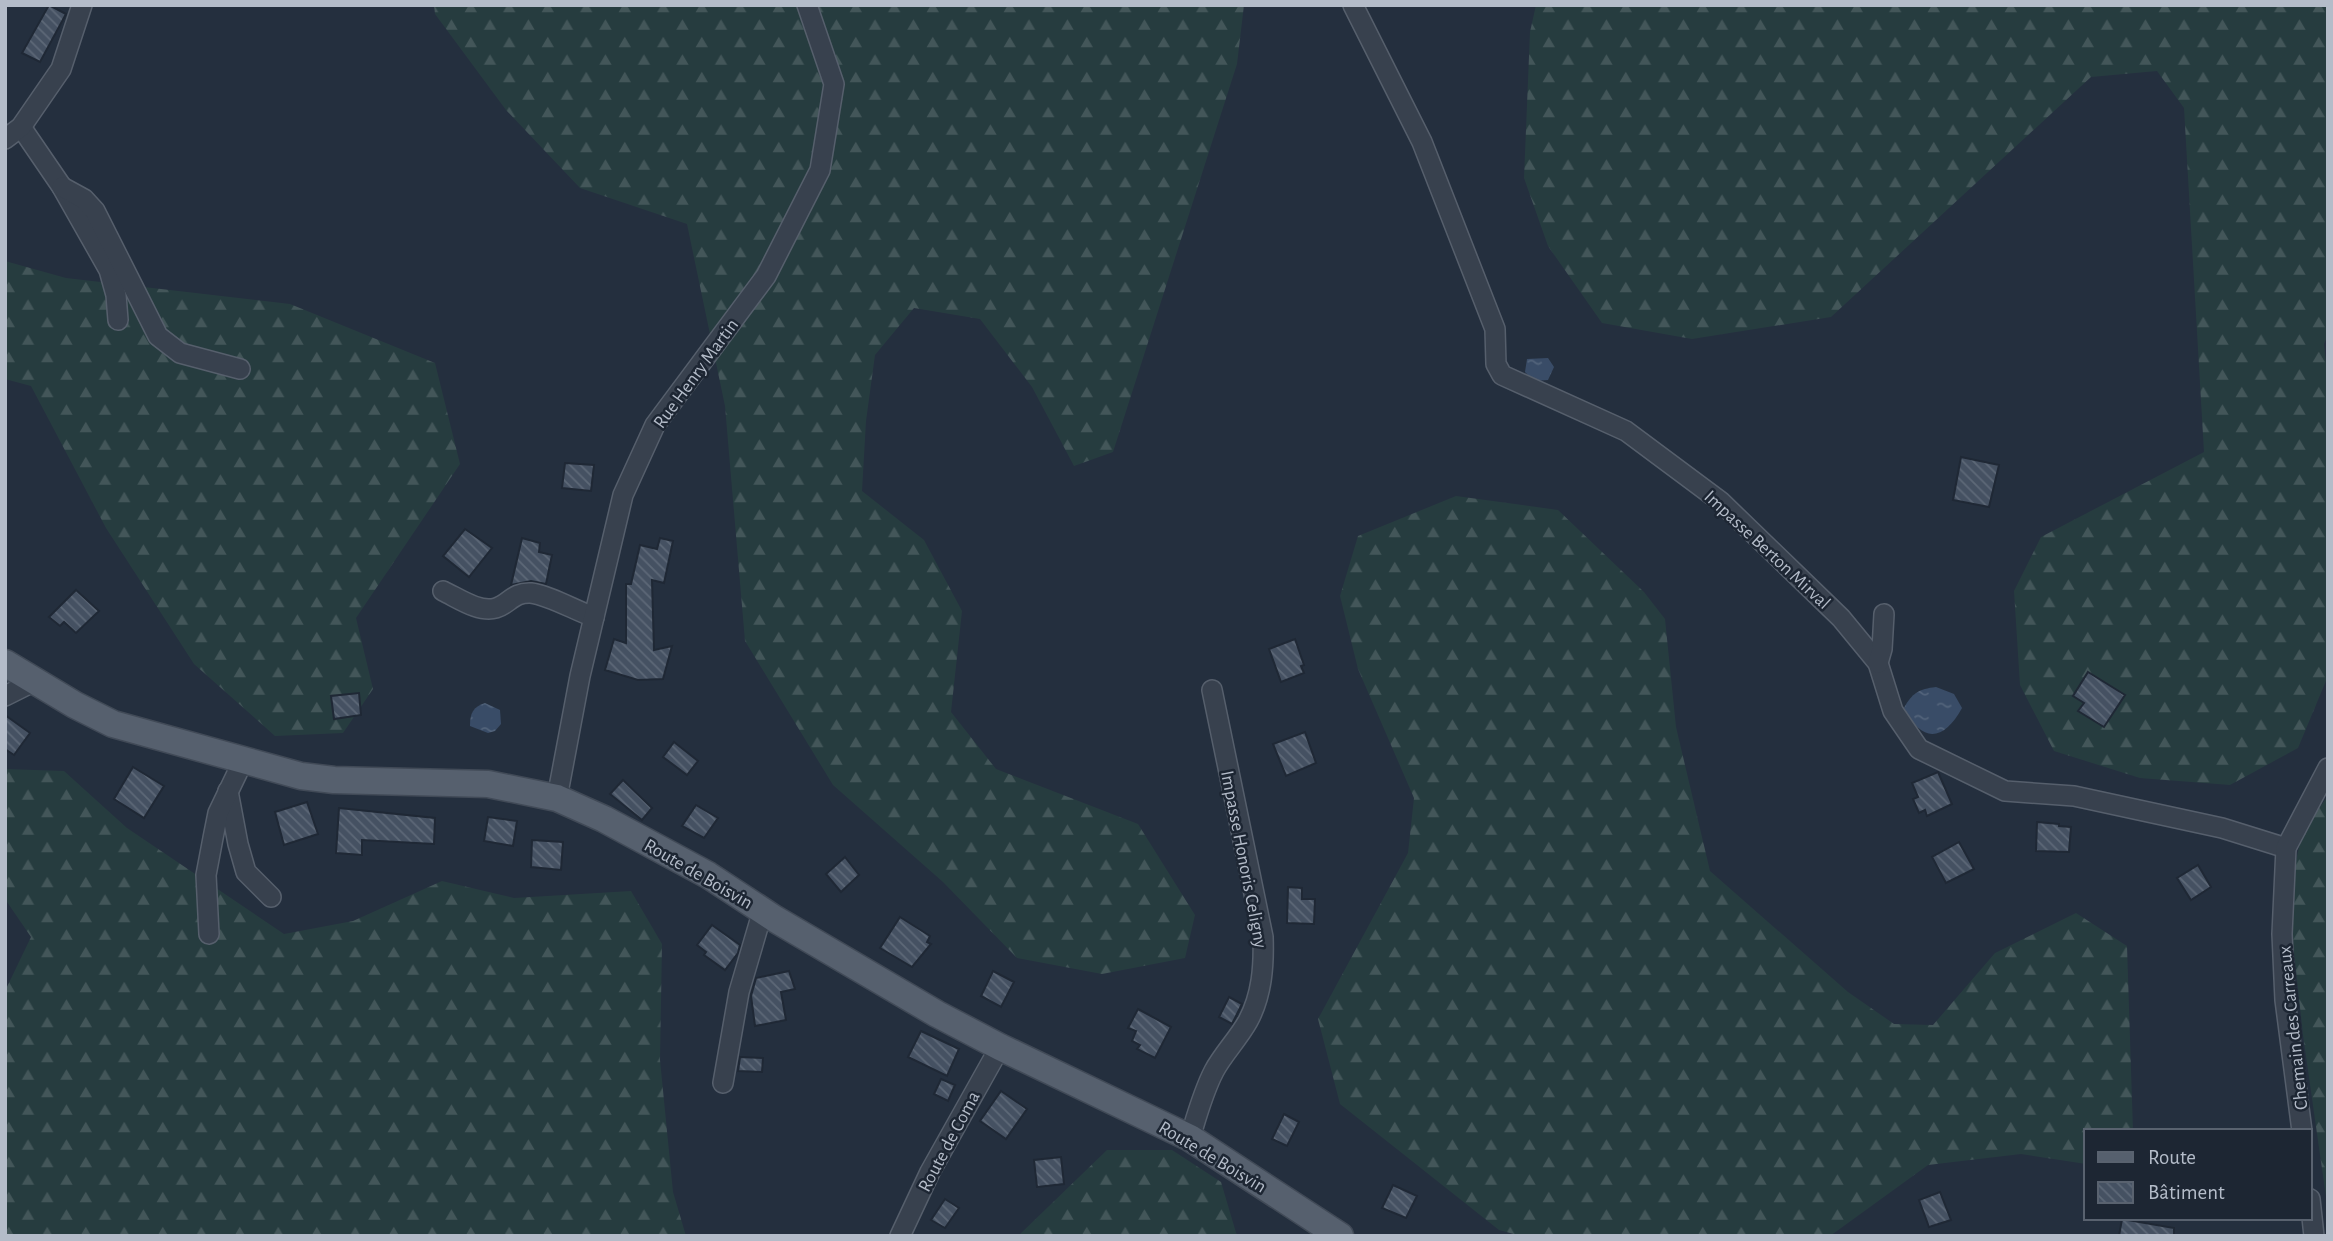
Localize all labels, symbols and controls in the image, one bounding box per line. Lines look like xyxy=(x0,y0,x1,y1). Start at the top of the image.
street label: Rue Henry Martin xyxy=(650,316,742,432)
street label: Impasse Berton Mirval xyxy=(1700,487,1834,613)
street label: Impasse Honoris Celigny xyxy=(1217,769,1270,950)
street label: Route de Boisvin xyxy=(641,836,756,913)
street label: Chemain des Carreaux xyxy=(2275,945,2312,1111)
street label: Route de Coma xyxy=(915,1088,984,1195)
street label: Route de Boisvin xyxy=(1155,1118,1269,1197)
legend xyxy=(2084,1129,2312,1220)
text: Route xyxy=(2148,1147,2196,1168)
text: Bâtiment xyxy=(2148,1182,2225,1203)

